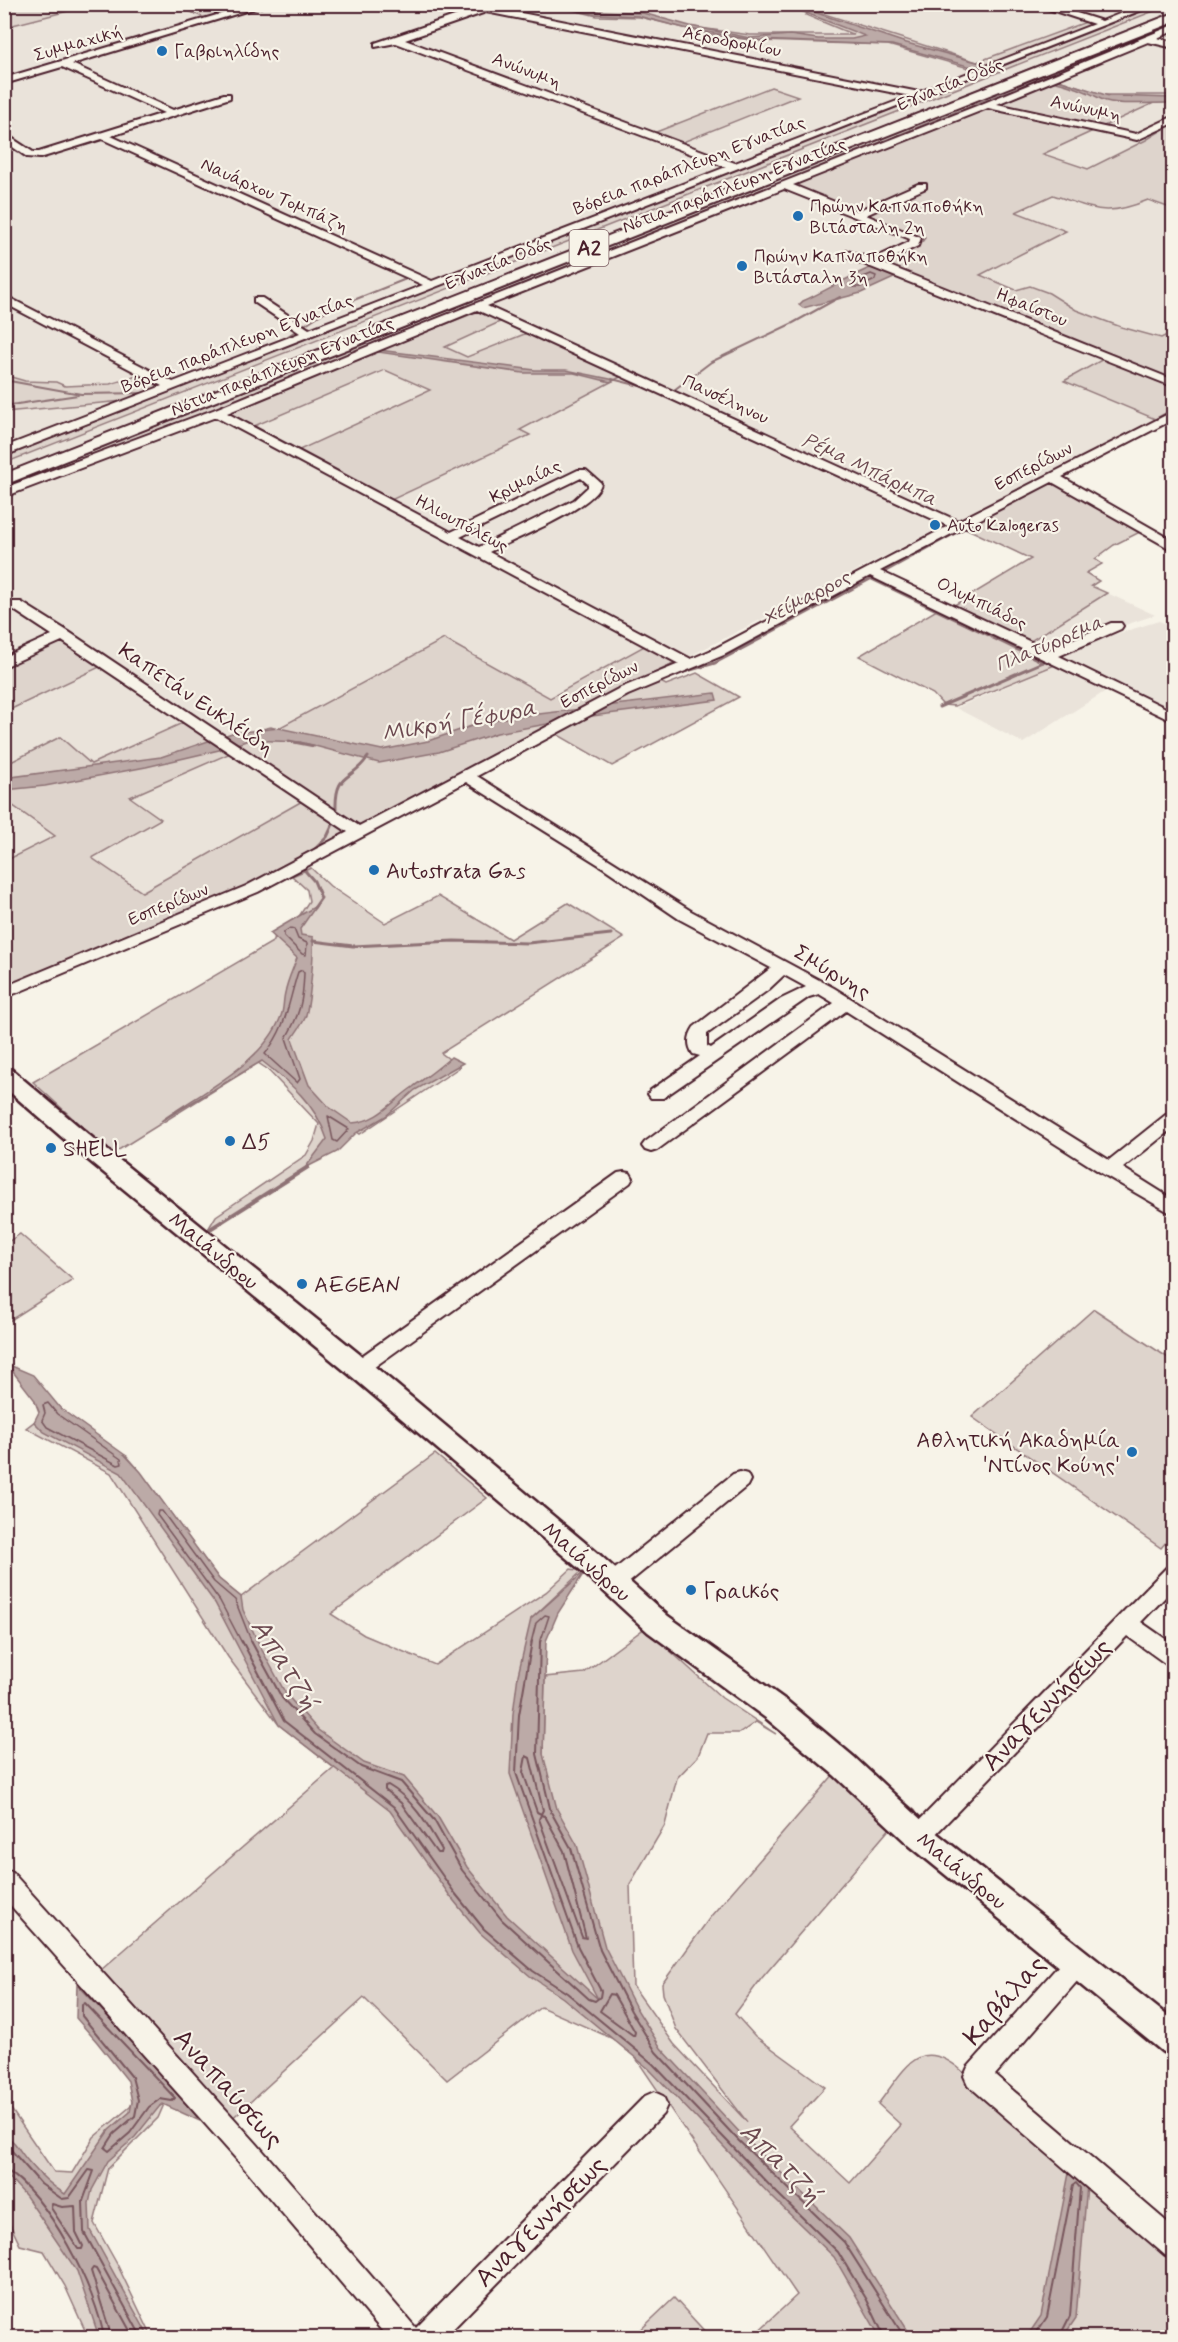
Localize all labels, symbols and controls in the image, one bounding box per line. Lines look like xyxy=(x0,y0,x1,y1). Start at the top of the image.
street label: Συμμαχική xyxy=(31,20,125,68)
street label: Αεροδρομίου xyxy=(680,21,783,63)
place label: Γαβριηλίδης xyxy=(174,40,280,64)
marker: Γαβριηλίδης xyxy=(155,44,169,58)
street label: Ανώνυμη xyxy=(489,47,565,95)
street label: Εγνατία Οδός xyxy=(894,53,1007,117)
street label: Ανώνυμη xyxy=(1048,90,1124,128)
street label: Βόρεια παράπλευρη Εγνατίας xyxy=(570,111,809,221)
street label: Νότια παράπλευρη Εγνατίας xyxy=(619,132,850,240)
street label: Ναυάρχου Τομπάζη xyxy=(197,153,352,239)
place label: Πρώην Καπναποθήκη Βιτάσταλη 2η xyxy=(810,195,984,240)
marker: Πρώην Καπναποθήκη Βιτάσταλη 2η xyxy=(791,209,805,223)
road number: Α2 xyxy=(570,230,608,266)
street label: Εγνατία Οδός xyxy=(442,232,555,296)
place label: Πρώην Καπναποθήκη Βιτάσταλη 3η xyxy=(754,245,928,290)
marker: Πρώην Καπναποθήκη Βιτάσταλη 3η xyxy=(735,259,749,273)
street label: Ηφαίστου xyxy=(992,283,1071,333)
street label: Βόρεια παράπλευρη Εγνατίας xyxy=(118,289,357,399)
street label: Νότια παράπλευρη Εγνατίας xyxy=(167,311,397,423)
street label: Πανσέληνου xyxy=(679,369,773,430)
water label: Ρέμα Μπάρμπα xyxy=(798,427,941,514)
street label: Εσπερίδων xyxy=(990,437,1077,497)
street label: Κριμαίας xyxy=(486,454,565,509)
street label: Ηλιουπόλεως xyxy=(411,489,512,559)
place label: Auto Kalogeras xyxy=(947,514,1059,538)
marker: Auto Kalogeras xyxy=(928,518,942,532)
water label: Χείμαρρος xyxy=(758,564,856,633)
street label: Ολυμπιάδος xyxy=(932,572,1031,636)
water label: Πλατύρρεμα xyxy=(991,609,1108,679)
street label: Καπετάν Ευκλέιδη xyxy=(112,636,280,762)
street label: Εσπερίδων xyxy=(556,655,643,715)
water label: Μικρή Γέφυρα xyxy=(379,692,539,750)
place label: Autostrata Gas xyxy=(386,858,526,886)
marker: Autostrata Gas xyxy=(367,863,381,877)
street label: Εσπερίδων xyxy=(125,878,212,932)
street label: Σμύρνης xyxy=(788,939,875,1007)
place label: Δ5 xyxy=(242,1129,270,1157)
marker: Δ5 xyxy=(223,1134,237,1148)
place label: SHELL xyxy=(63,1136,127,1164)
marker: SHELL xyxy=(44,1141,58,1155)
street label: Μαιάνδρου xyxy=(162,1206,264,1297)
place label: AEGEAN xyxy=(314,1272,401,1300)
marker: AEGEAN xyxy=(295,1277,309,1291)
place label: Αθλητική Ακαδημία 'Ντίνος Κούης' xyxy=(916,1427,1120,1480)
marker: Αθλητική Ακαδημία 'Ντίνος Κούης' xyxy=(1125,1445,1139,1459)
street label: Μαιάνδρου xyxy=(535,1516,636,1609)
place label: Γραικός xyxy=(703,1578,779,1606)
marker: Γραικός xyxy=(684,1583,698,1597)
water label: Απατζή xyxy=(241,1612,327,1720)
street label: Αναγεννήσεως xyxy=(974,1631,1120,1779)
street label: Μαιάνδρου xyxy=(910,1826,1012,1917)
street label: Καβάλας xyxy=(956,1948,1054,2054)
street label: Αναπαύσεως xyxy=(165,2022,291,2156)
water label: Απατζή xyxy=(731,2114,830,2214)
street label: Αναγεννήσεως xyxy=(468,2149,615,2296)

